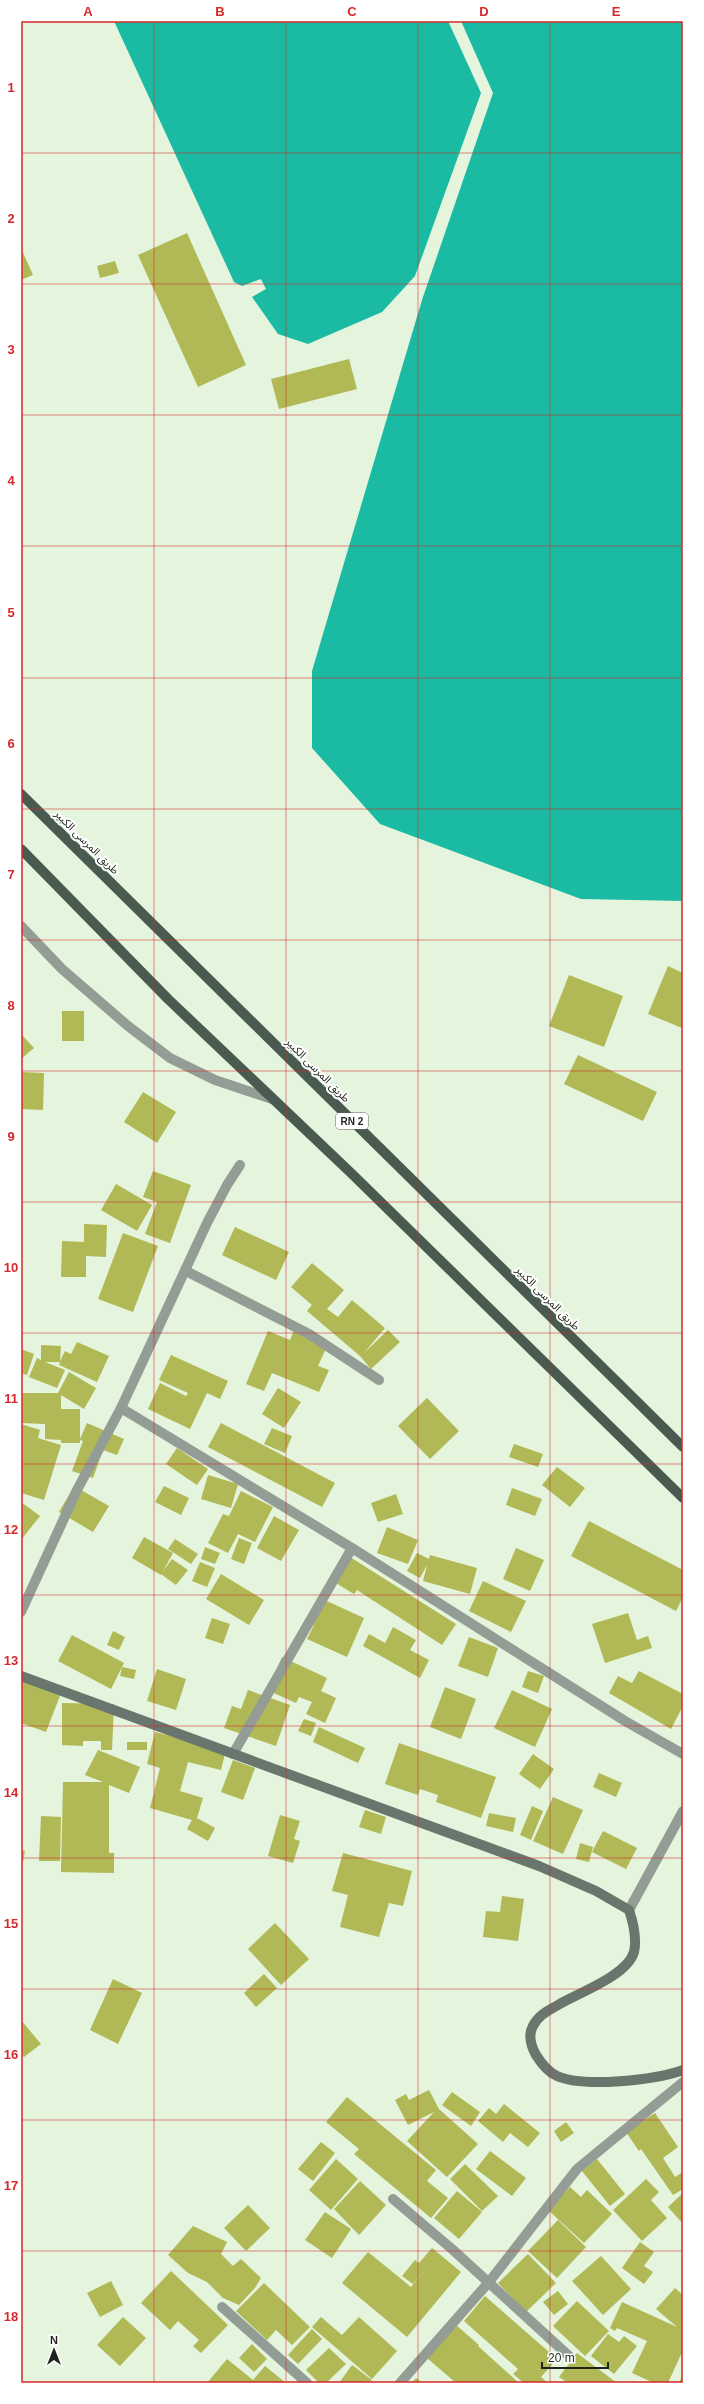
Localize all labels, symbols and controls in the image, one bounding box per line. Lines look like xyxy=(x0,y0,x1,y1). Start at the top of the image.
text: A xyxy=(83,4,93,19)
text: B xyxy=(215,4,225,19)
text: C xyxy=(347,4,357,19)
text: D xyxy=(479,4,489,19)
text: E xyxy=(612,4,621,19)
text: 1 xyxy=(7,80,15,95)
text: 2 xyxy=(7,211,15,226)
text: 3 xyxy=(7,342,15,357)
text: 4 xyxy=(7,473,15,488)
text: 5 xyxy=(7,605,15,620)
text: 6 xyxy=(7,736,15,751)
street label: طريق المرسى الكبير xyxy=(51,807,122,877)
text: 7 xyxy=(7,867,15,882)
text: 8 xyxy=(7,998,15,1013)
street label: طريق المرسى الكبير xyxy=(282,1035,353,1105)
road number: RN 2 xyxy=(336,1113,368,1129)
text: 9 xyxy=(7,1129,15,1144)
text: 10 xyxy=(4,1260,18,1275)
street label: طريق المرسى الكبير xyxy=(512,1263,583,1333)
text: 11 xyxy=(4,1391,18,1406)
text: 12 xyxy=(4,1522,18,1537)
text: 13 xyxy=(4,1653,18,1668)
text: 14 xyxy=(4,1785,19,1800)
text: 15 xyxy=(4,1916,18,1931)
text: 16 xyxy=(4,2047,18,2062)
text: 17 xyxy=(4,2178,18,2193)
text: 18 xyxy=(4,2309,18,2324)
north arrow xyxy=(34,2330,74,2370)
text: N xyxy=(50,2334,58,2346)
scale bar xyxy=(542,2344,608,2370)
text: 20 m xyxy=(548,2351,575,2365)

